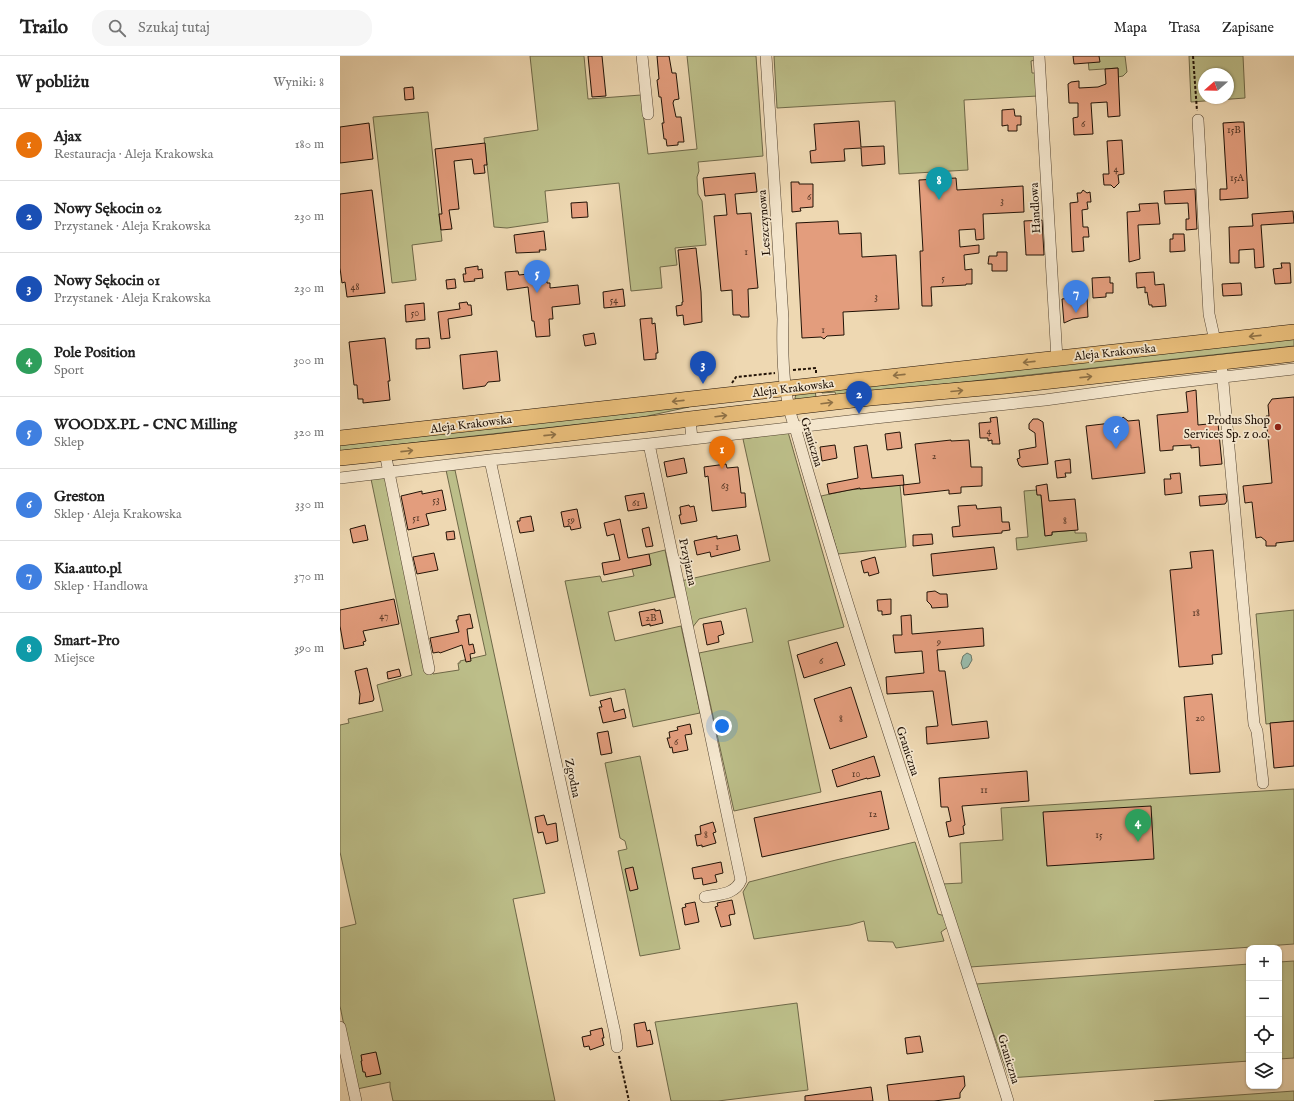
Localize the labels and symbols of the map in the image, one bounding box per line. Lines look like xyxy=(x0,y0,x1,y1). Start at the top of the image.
north arrow xyxy=(1198,68,1234,104)
house number: 6 xyxy=(1081,118,1086,131)
house number: 15B xyxy=(1227,124,1241,137)
house number: 4 xyxy=(1114,163,1119,176)
pin: 8 xyxy=(926,167,952,200)
house number: 15A xyxy=(1230,172,1244,185)
street label: Handlowa xyxy=(1027,181,1044,234)
street label: Leszczynowa xyxy=(755,189,774,257)
house number: 6 xyxy=(807,191,812,204)
house number: 3 xyxy=(1000,195,1004,208)
house number: 1 xyxy=(744,246,748,259)
pin: 5 xyxy=(524,260,550,293)
house number: 5 xyxy=(941,272,945,285)
pin: 7 xyxy=(1063,280,1089,313)
house number: 48 xyxy=(351,281,359,294)
house number: 3 xyxy=(874,291,878,304)
house number: 54 xyxy=(610,294,618,307)
house number: 50 xyxy=(411,307,419,320)
house number: 1 xyxy=(821,324,825,337)
one-way arrow xyxy=(1249,332,1262,340)
street label: Aleja Krakowska xyxy=(1072,341,1157,364)
pin: 3 xyxy=(690,351,716,384)
one-way arrow xyxy=(1023,358,1036,365)
one-way arrow xyxy=(893,372,906,379)
one-way arrow xyxy=(1079,374,1092,381)
street label: Aleja Krakowska xyxy=(750,376,836,401)
pin: 2 xyxy=(846,381,872,414)
one-way arrow xyxy=(950,387,963,394)
one-way arrow xyxy=(672,397,685,404)
one-way arrow xyxy=(820,399,833,407)
street label: Aleja Krakowska xyxy=(428,412,514,437)
one-way arrow xyxy=(714,412,727,419)
place label: Produs Shop Services Sp. z o.o. xyxy=(1184,413,1270,443)
street label: Graniczna xyxy=(797,416,826,469)
pin: 6 xyxy=(1103,416,1129,449)
marker: Produs Shop Services Sp. z o.o. xyxy=(1273,422,1283,432)
house number: 4 xyxy=(987,425,992,438)
one-way arrow xyxy=(543,432,556,439)
pin: 1 xyxy=(709,436,735,469)
one-way arrow xyxy=(400,447,413,455)
house number: 2 xyxy=(932,450,937,463)
house number: 63 xyxy=(721,480,729,493)
house number: 53 xyxy=(432,494,440,507)
house number: 61 xyxy=(632,497,640,510)
house number: 51 xyxy=(412,512,420,525)
house number: 59 xyxy=(567,514,575,527)
house number: 8 xyxy=(1063,515,1067,528)
street label: Przyjazna xyxy=(675,537,700,588)
house number: 1 xyxy=(715,541,719,554)
house number: 18 xyxy=(1192,607,1200,620)
house number: 47 xyxy=(379,610,389,623)
house number: 2B xyxy=(645,612,657,625)
house number: 9 xyxy=(936,636,941,649)
house number: 6 xyxy=(819,655,824,668)
house number: 20 xyxy=(1195,712,1205,725)
house number: 8 xyxy=(839,713,843,726)
your location xyxy=(712,716,732,736)
street label: Graniczna xyxy=(893,725,923,778)
house number: 6 xyxy=(674,736,679,749)
street label: Zgodna xyxy=(561,757,584,800)
house number: 10 xyxy=(852,768,860,781)
house number: 11 xyxy=(980,784,988,797)
house number: 12 xyxy=(869,808,878,821)
pin: 4 xyxy=(1125,809,1151,842)
house number: 8 xyxy=(704,829,708,842)
house number: 15 xyxy=(1095,829,1103,842)
street label: Graniczna xyxy=(994,1033,1023,1086)

